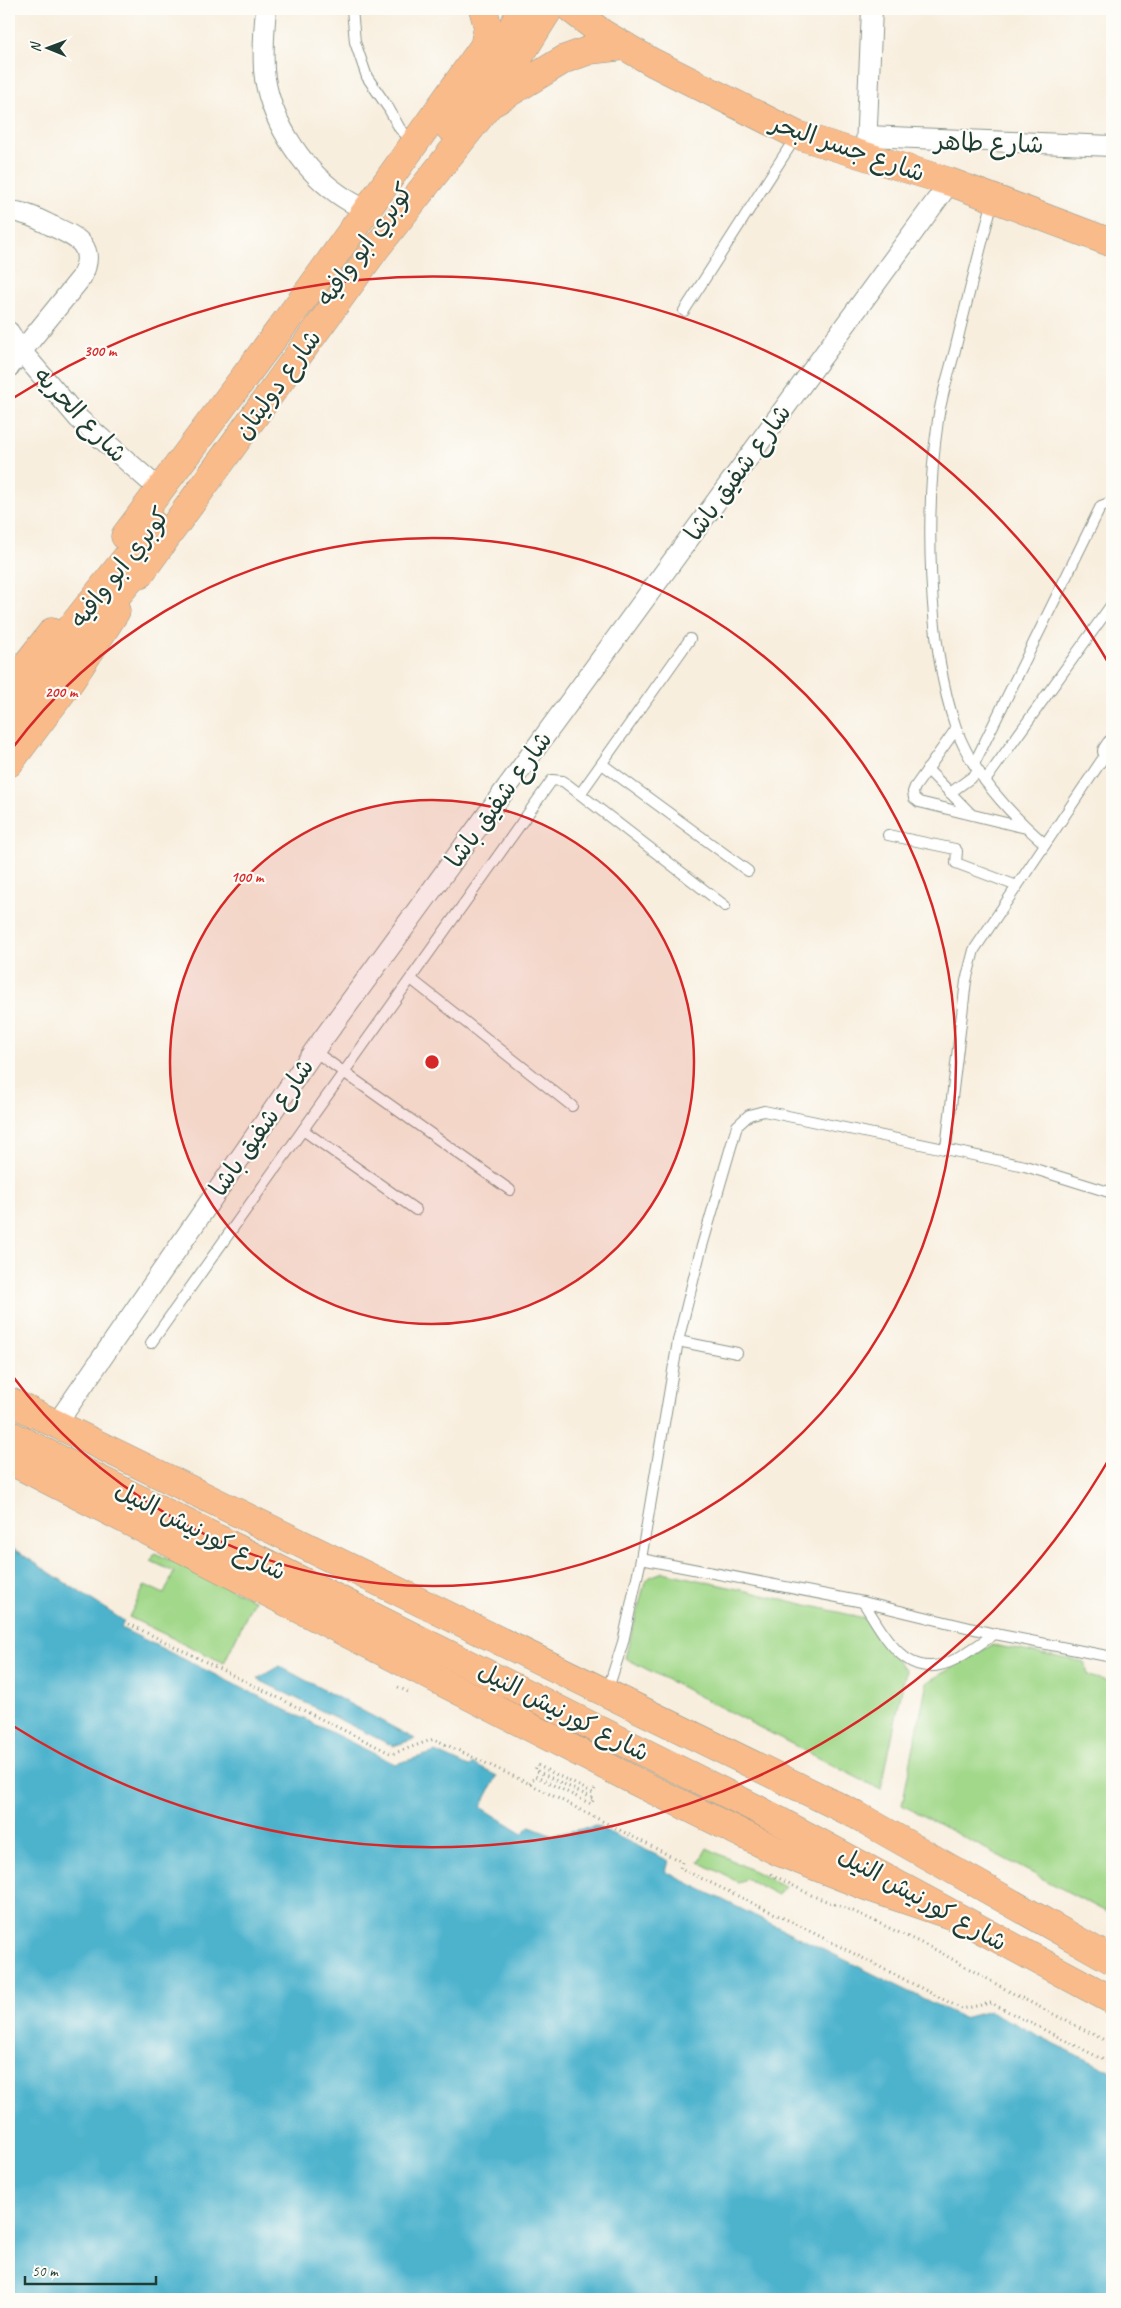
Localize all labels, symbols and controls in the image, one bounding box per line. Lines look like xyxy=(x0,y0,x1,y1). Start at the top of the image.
north arrow xyxy=(22,22,72,72)
text: N xyxy=(27,41,44,52)
street label: شارع جسر البحر xyxy=(764,106,929,190)
street label: شارع طاهر xyxy=(932,125,1044,162)
street label: كوبري ابو وافيه xyxy=(309,177,422,314)
street label: شارع دوليتان xyxy=(227,323,329,447)
text: 300 m xyxy=(84,342,118,361)
street label: شارع الحريه xyxy=(26,360,134,470)
street label: شارع شفيق باشا xyxy=(677,398,799,548)
street label: كوبري ابو وافيه xyxy=(63,501,178,636)
text: 200 m xyxy=(45,683,79,702)
street label: شارع شفيق باشا xyxy=(438,725,560,875)
text: 100 m xyxy=(231,868,265,887)
street label: شارع شفيق باشا xyxy=(202,1052,322,1203)
centre of rings xyxy=(423,1053,441,1071)
street label: شارع كورنيش النيل xyxy=(109,1474,292,1589)
street label: شارع كورنيش النيل xyxy=(472,1655,655,1770)
street label: شارع كورنيش النيل xyxy=(832,1839,1013,1959)
scale bar xyxy=(25,2253,156,2285)
text: 50 m xyxy=(32,2262,59,2281)

